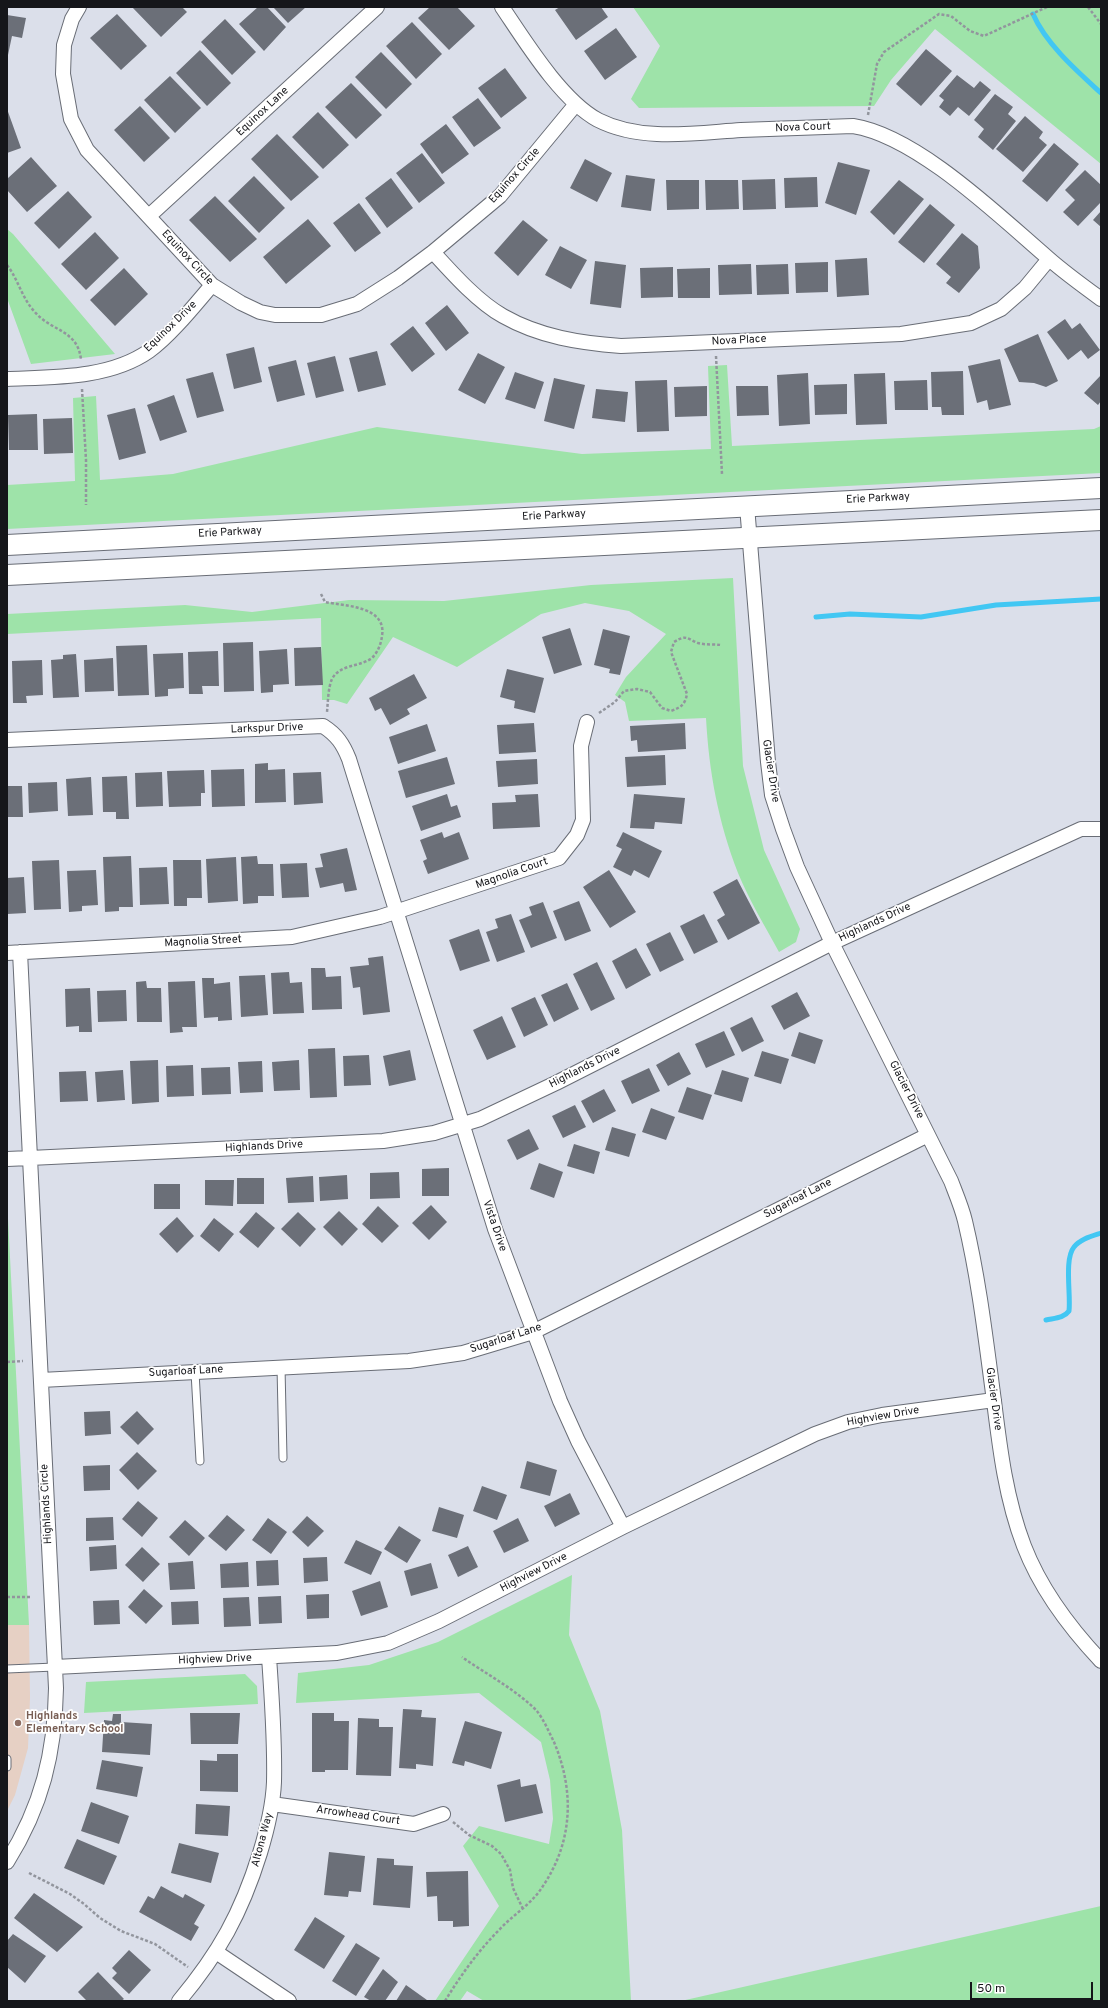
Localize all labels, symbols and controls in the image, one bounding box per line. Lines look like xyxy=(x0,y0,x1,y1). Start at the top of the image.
street label: Equinox Lane xyxy=(234,85,292,139)
street label: Nova Court xyxy=(775,120,831,136)
street label: Equinox Circle xyxy=(487,146,543,206)
street label: Equinox Circle xyxy=(158,228,216,288)
street label: Equinox Drive xyxy=(142,299,200,355)
street label: Nova Place xyxy=(711,333,767,349)
street label: Erie Parkway xyxy=(846,491,910,507)
street label: Erie Parkway xyxy=(522,508,586,524)
street label: Erie Parkway xyxy=(198,525,262,541)
street label: Larkspur Drive xyxy=(231,721,303,737)
street label: Glacier Drive xyxy=(759,739,781,803)
street label: Magnolia Court xyxy=(474,855,550,893)
street label: Highlands Drive xyxy=(837,901,913,945)
street label: Magnolia Street xyxy=(164,933,242,951)
street label: Highlands Drive xyxy=(547,1044,623,1092)
street label: Glacier Drive xyxy=(886,1059,926,1121)
street label: Highlands Drive xyxy=(225,1138,303,1156)
street label: Sugarloaf Lane xyxy=(762,1176,834,1222)
street label: Vista Drive xyxy=(479,1199,509,1253)
street label: Sugarloaf Lane xyxy=(468,1321,544,1357)
street label: Sugarloaf Lane xyxy=(148,1363,224,1381)
street label: Glacier Drive xyxy=(982,1367,1004,1431)
street label: Highview Drive xyxy=(846,1404,920,1430)
street label: Highlands Circle xyxy=(38,1464,56,1544)
street label: Highview Drive xyxy=(498,1550,570,1596)
street label: Highview Drive xyxy=(178,1652,252,1668)
place label: Highlands Elementary School xyxy=(26,1710,123,1736)
marker: Highlands Elementary School xyxy=(13,1718,23,1728)
street label: Arrowhead Court xyxy=(315,1804,401,1828)
street label: Altona Way xyxy=(249,1811,277,1869)
scale bar xyxy=(972,1974,1095,2000)
text: 50 m xyxy=(977,1981,1005,1997)

